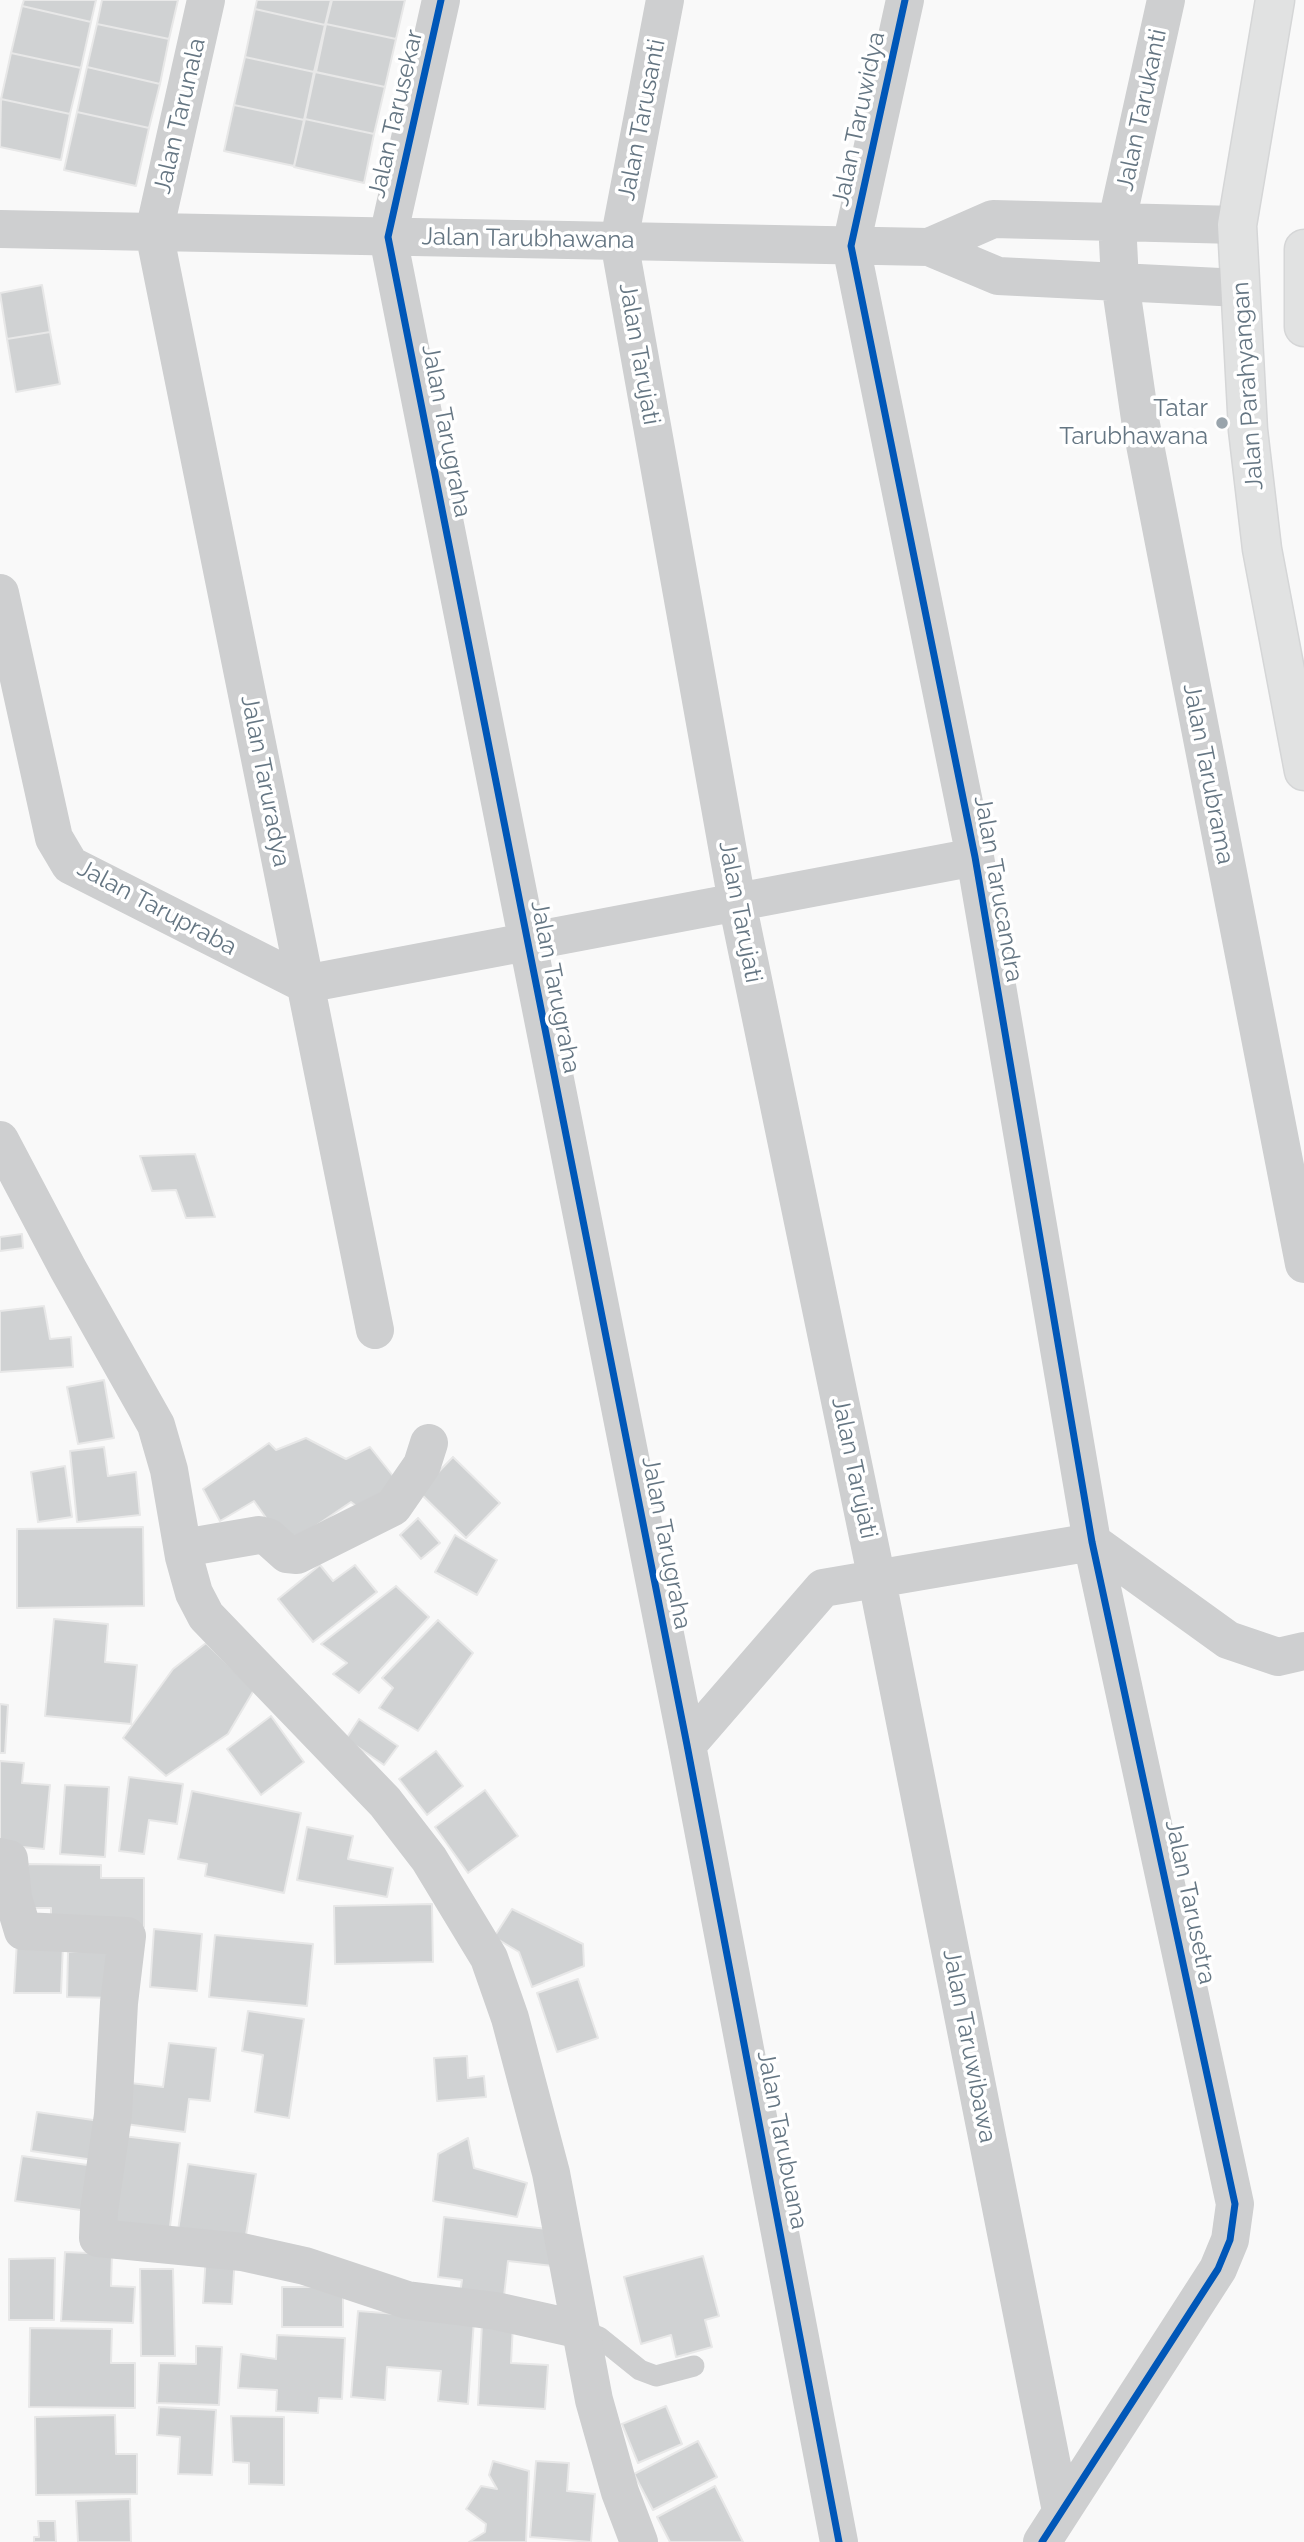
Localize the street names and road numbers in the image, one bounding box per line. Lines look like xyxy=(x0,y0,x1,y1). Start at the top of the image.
street label: Jalan Tarukanti xyxy=(1111,26,1173,194)
street label: Jalan Tarusekar xyxy=(363,27,429,201)
street label: Jalan Taruwidya xyxy=(826,29,892,209)
street label: Jalan Tarunala xyxy=(148,35,212,197)
street label: Jalan Tarusanti xyxy=(612,37,672,203)
street label: Jalan Tarubhawana xyxy=(421,223,635,255)
street label: Jalan Tarujati xyxy=(612,281,666,427)
street label: Jalan Parahyangan xyxy=(1226,281,1270,491)
street label: Jalan Tarugraha xyxy=(415,342,477,520)
street label: Jalan Tarubrama xyxy=(1176,681,1240,867)
street label: Jalan Taruradya xyxy=(234,693,296,869)
street label: Jalan Tarucandra xyxy=(967,794,1029,984)
street label: Jalan Tarujati xyxy=(712,839,768,985)
street label: Jalan Tarupraba xyxy=(72,854,242,962)
street label: Jalan Tarugraha xyxy=(524,898,586,1076)
street label: Jalan Tarujati xyxy=(825,1395,883,1541)
street label: Jalan Tarugraha xyxy=(635,1454,697,1632)
street label: Jalan Tarusetra xyxy=(1159,1817,1221,1987)
street label: Jalan Taruwibawa xyxy=(936,1947,1002,2145)
street label: Jalan Tarubuana xyxy=(751,2048,813,2232)

